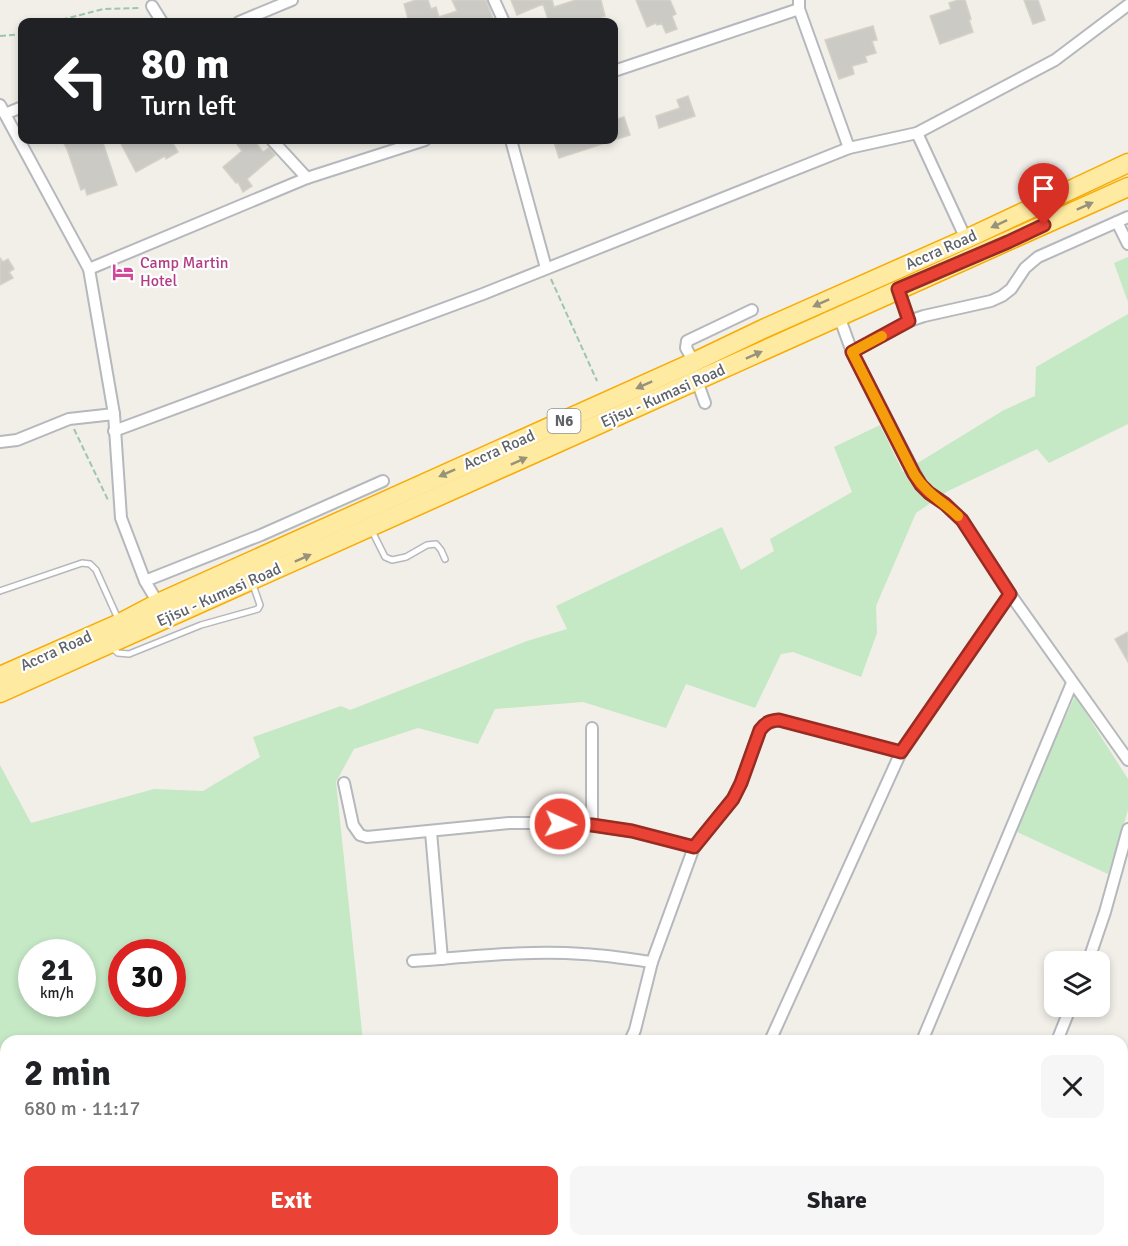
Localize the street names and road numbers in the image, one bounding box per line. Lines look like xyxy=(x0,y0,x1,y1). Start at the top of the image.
street label: Accra Road xyxy=(902,225,980,275)
street label: Ejisu - Kumasi Road xyxy=(598,360,728,432)
road number: N6 xyxy=(548,409,580,433)
street label: Accra Road xyxy=(460,425,538,475)
street label: Ejisu - Kumasi Road xyxy=(154,559,284,631)
street label: Accra Road xyxy=(17,626,95,676)

